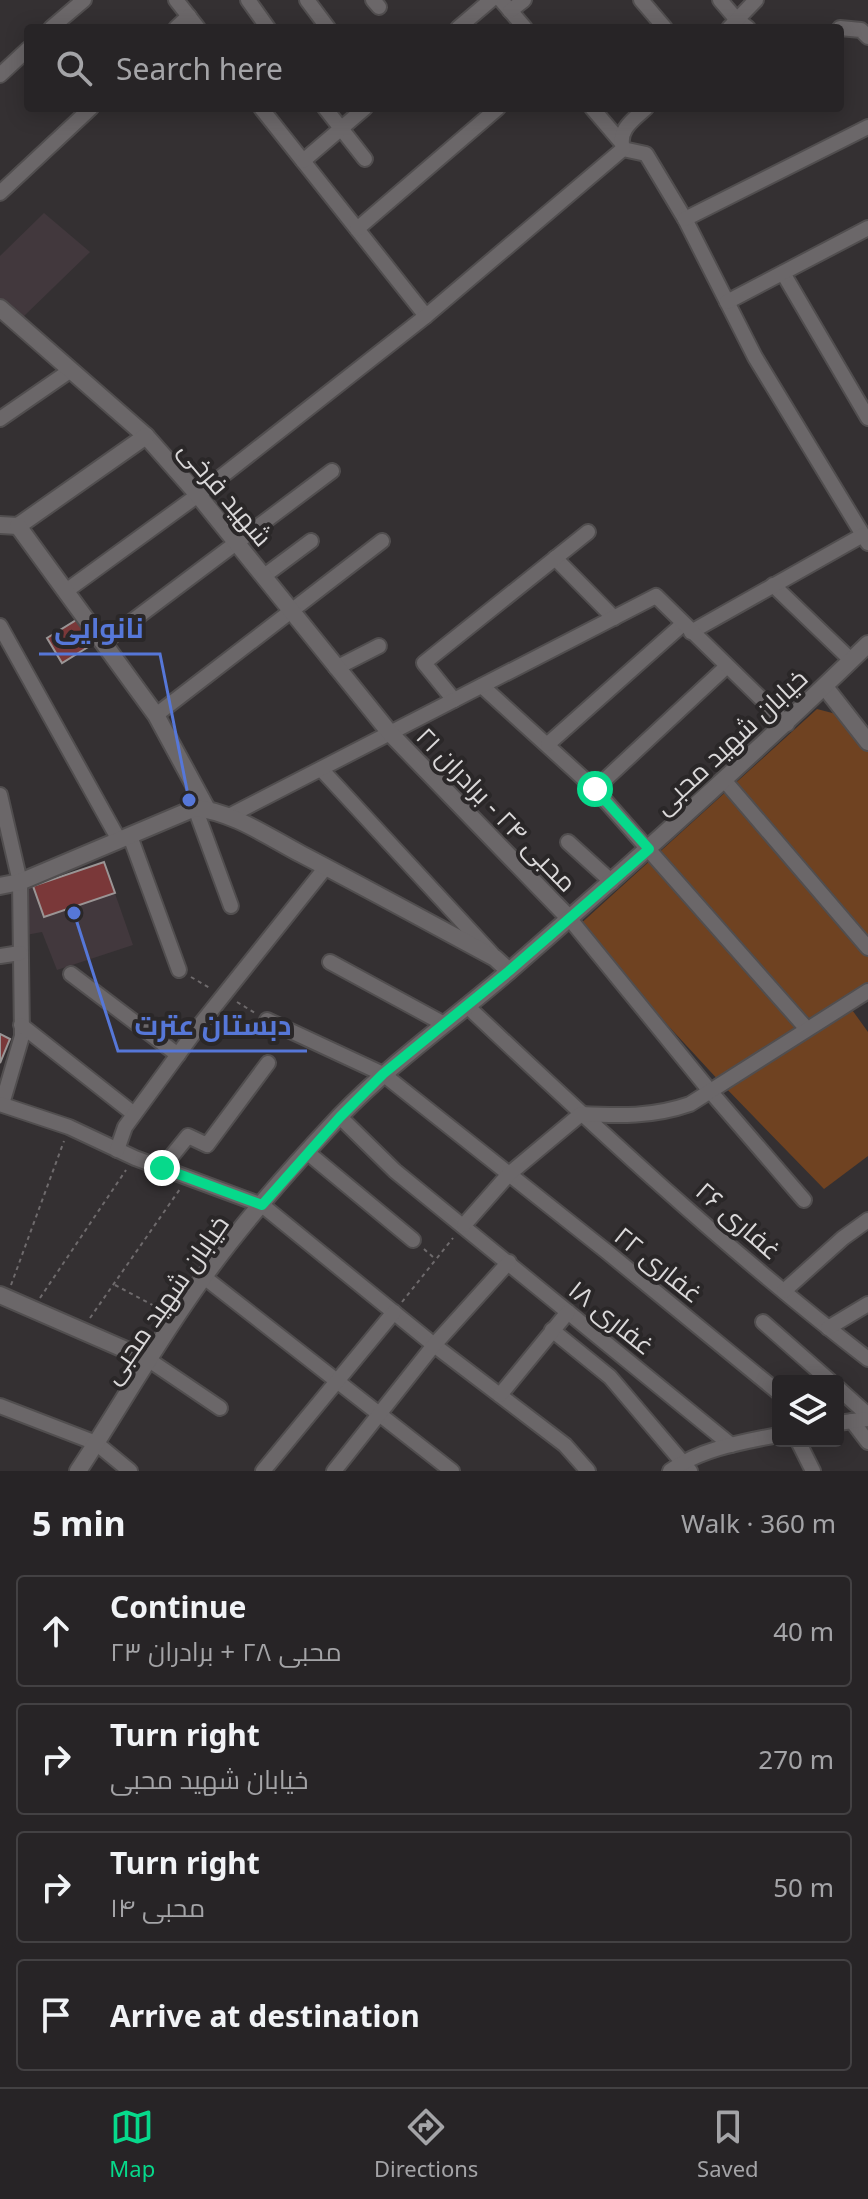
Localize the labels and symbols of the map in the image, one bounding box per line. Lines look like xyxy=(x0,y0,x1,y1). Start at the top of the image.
street label: شهید فرخی xyxy=(171,432,281,554)
callout: نانوایی xyxy=(39,602,160,654)
text: نانوایی xyxy=(54,608,144,646)
street label: خیابان شهید محبی xyxy=(645,660,815,822)
street label: محبی ۲۴ - برادران ۲۱ xyxy=(409,719,585,899)
route start xyxy=(577,771,613,807)
callout: دبستان عترت xyxy=(118,999,307,1051)
text: دبستان عترت xyxy=(135,1005,292,1043)
route end xyxy=(144,1150,180,1186)
street label: غفاری ۲۶ xyxy=(688,1173,790,1267)
street label: خیابان شهید محبی xyxy=(93,1207,237,1391)
street label: غفاری ۲۲ xyxy=(607,1217,711,1311)
street label: غفاری ۱۸ xyxy=(561,1271,663,1363)

